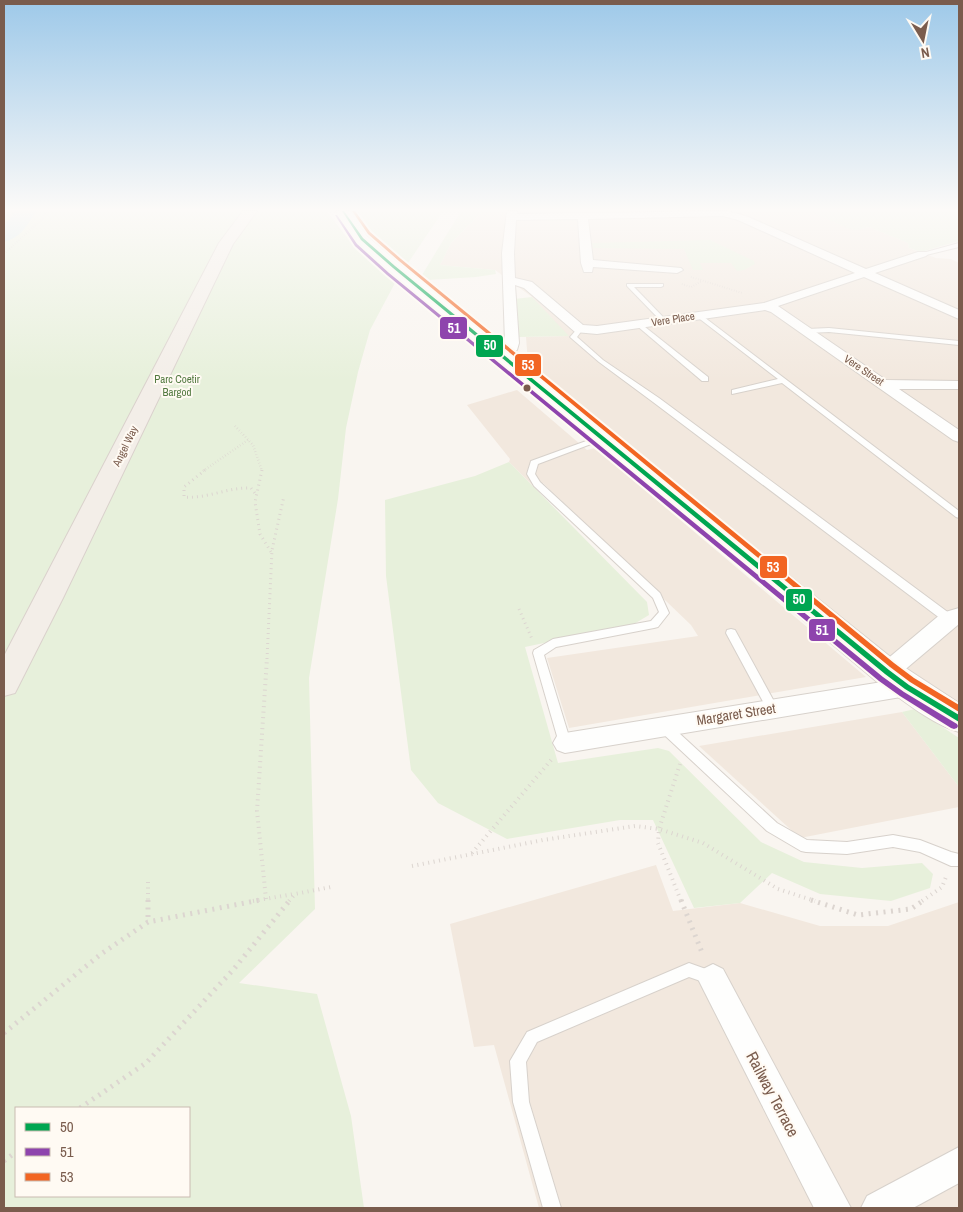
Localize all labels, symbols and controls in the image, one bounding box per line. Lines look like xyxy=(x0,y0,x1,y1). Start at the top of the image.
north arrow xyxy=(898,15,948,65)
text: N xyxy=(920,43,931,62)
street label: Vere Place xyxy=(650,309,696,329)
line badge: 51 xyxy=(439,316,468,340)
text: 51 xyxy=(448,319,461,337)
line badge: 50 xyxy=(475,334,504,358)
text: 50 xyxy=(484,336,496,354)
street label: Vere Street xyxy=(841,352,887,389)
line badge: 53 xyxy=(514,353,542,377)
text: 53 xyxy=(522,356,534,374)
park label: Parc Coetir Bargod xyxy=(154,372,200,399)
unlabelled marker xyxy=(522,383,532,393)
street label: Angel Way xyxy=(109,423,141,469)
line badge: 53 xyxy=(759,555,788,579)
text: 53 xyxy=(767,558,779,576)
line badge: 50 xyxy=(785,588,813,612)
text: 50 xyxy=(793,590,805,608)
line badge: 51 xyxy=(808,618,836,642)
text: 51 xyxy=(816,621,829,639)
street label: Margaret Street xyxy=(695,699,777,729)
street label: Railway Terrace xyxy=(741,1047,805,1141)
legend xyxy=(15,1107,190,1197)
text: 50 xyxy=(60,1116,74,1137)
text: 51 xyxy=(60,1141,74,1162)
text: 53 xyxy=(60,1166,74,1187)

